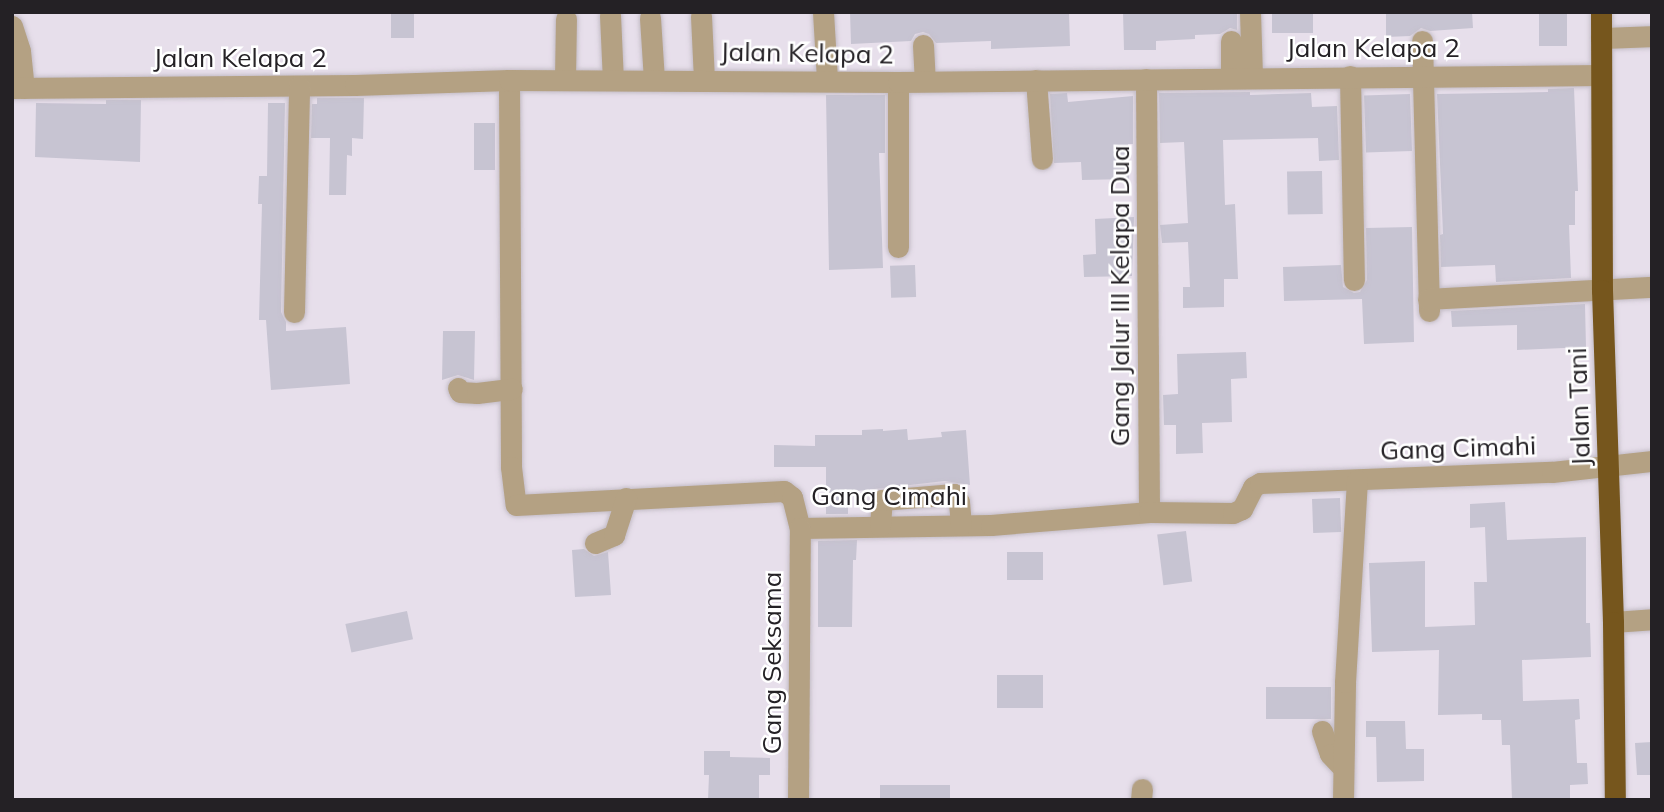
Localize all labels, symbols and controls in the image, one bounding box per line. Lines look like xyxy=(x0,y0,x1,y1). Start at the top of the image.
street label: Jalan Kelapa 2 xyxy=(1286,32,1460,64)
street label: Jalan Kelapa 2 xyxy=(720,36,894,70)
street label: Jalan Kelapa 2 xyxy=(153,42,327,74)
street label: Gang Jalur III Kelapa Dua xyxy=(1104,146,1136,446)
street label: Jalan Tani xyxy=(1561,347,1597,467)
street label: Gang Cimahi xyxy=(1379,430,1537,466)
street label: Gang Cimahi xyxy=(811,480,967,512)
street label: Gang Seksama xyxy=(756,572,788,754)

